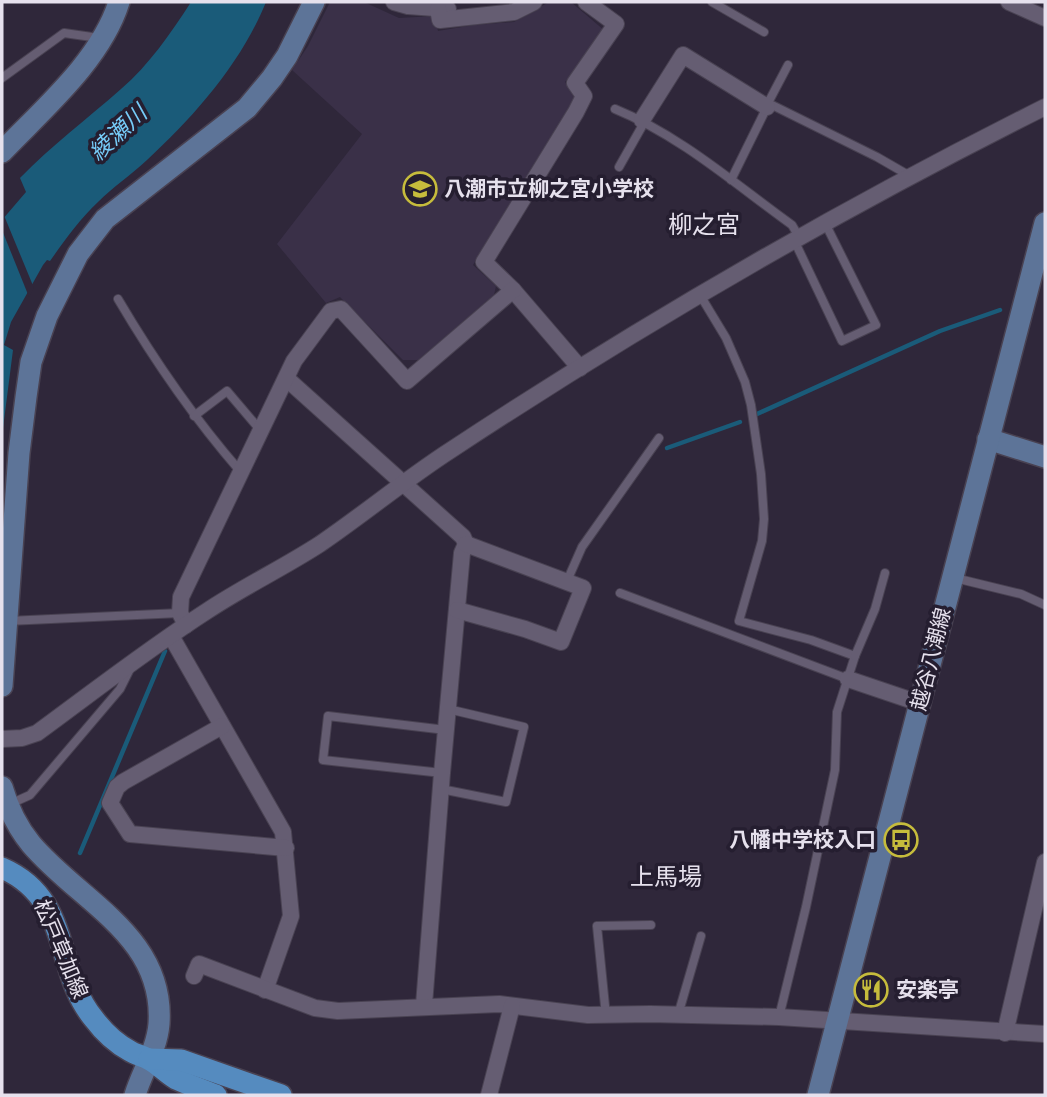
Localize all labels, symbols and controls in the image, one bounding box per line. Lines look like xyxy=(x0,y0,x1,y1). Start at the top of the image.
water label: 綾瀬川 xyxy=(84,98,154,166)
school or university icon: 八潮市立柳之宮小学校 xyxy=(401,170,439,208)
place label: 八潮市立柳之宮小学校 xyxy=(444,177,654,201)
district label: 柳之宮 xyxy=(668,212,740,238)
street label: 越谷八潮線 xyxy=(907,605,955,713)
bus stop icon: 八幡中学校入口 xyxy=(882,821,920,859)
place label: 八幡中学校入口 xyxy=(729,828,876,852)
district label: 上馬場 xyxy=(630,864,702,890)
street label: 松戸草加線 xyxy=(29,896,93,1002)
restaurant icon: 安楽亭 xyxy=(852,971,890,1009)
place label: 安楽亭 xyxy=(896,978,959,1002)

